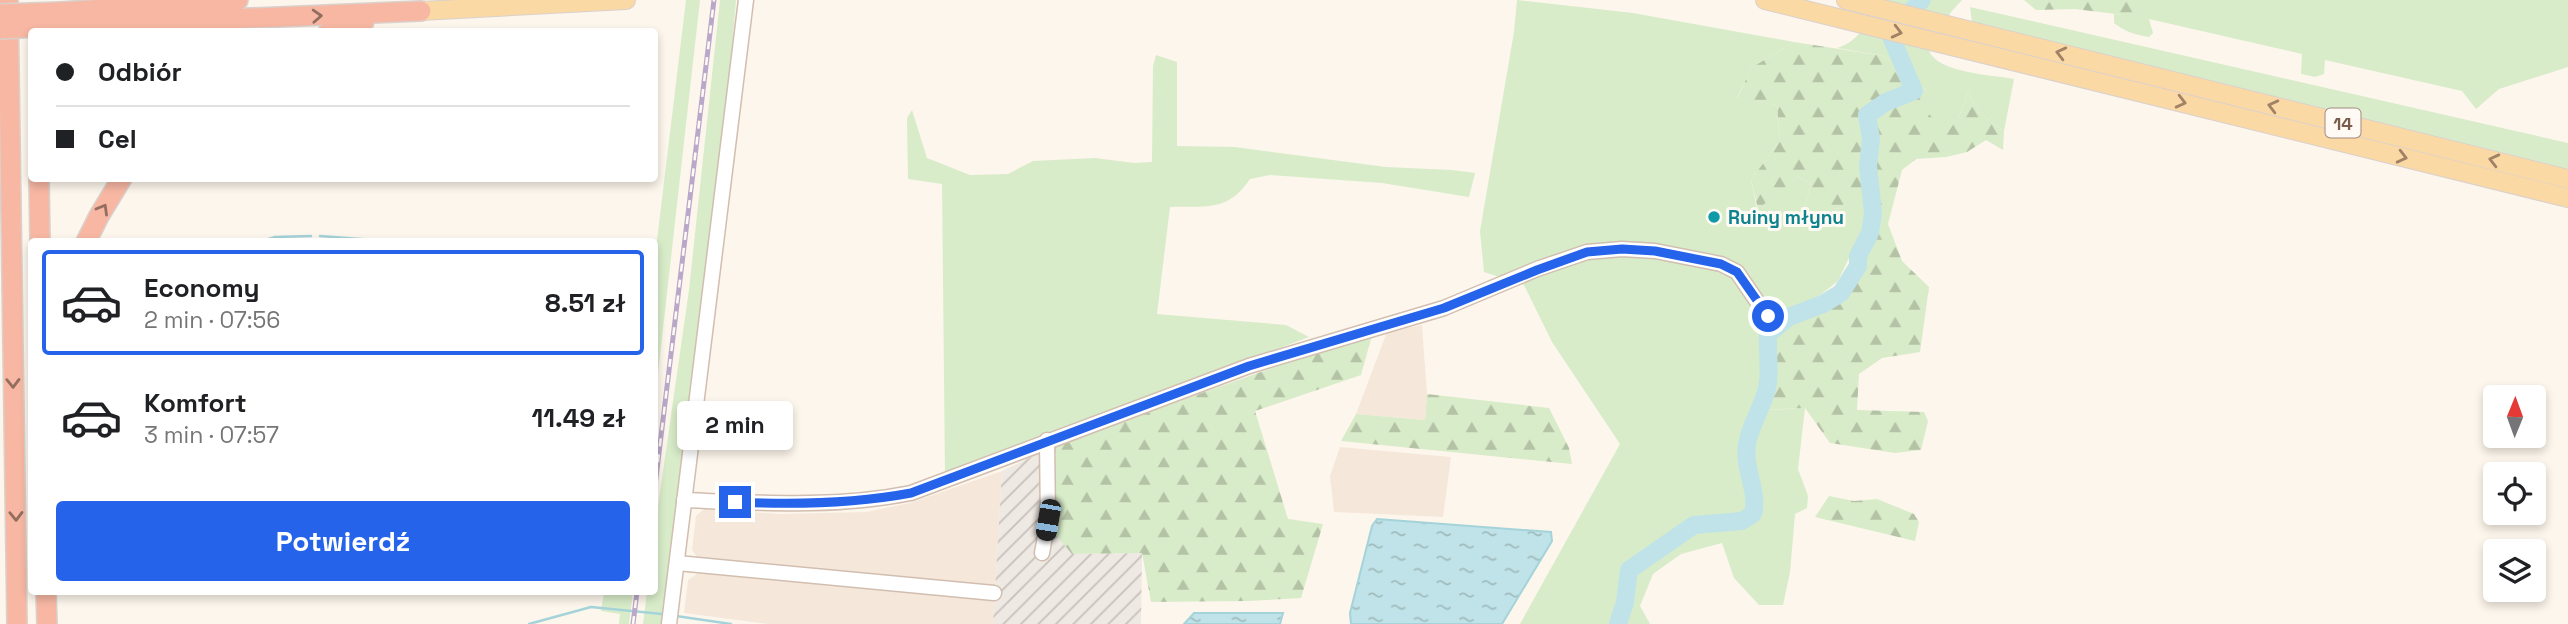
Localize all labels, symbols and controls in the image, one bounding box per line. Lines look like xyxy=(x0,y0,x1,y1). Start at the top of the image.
one-way arrow xyxy=(312,8,323,23)
one-way arrow xyxy=(1891,24,1903,38)
one-way arrow xyxy=(2055,47,2067,61)
text: Odbiór xyxy=(98,55,182,89)
one-way arrow xyxy=(2175,94,2187,108)
one-way arrow xyxy=(2267,100,2279,114)
road number: 14 xyxy=(2326,109,2360,138)
text: Cel xyxy=(98,122,137,156)
one-way arrow xyxy=(2396,149,2408,163)
one-way arrow xyxy=(2488,154,2500,169)
one-way arrow xyxy=(94,204,107,217)
place label: Ruiny młynu xyxy=(1728,205,1844,230)
marker: Ruiny młynu xyxy=(1706,209,1722,225)
icon: car xyxy=(60,271,123,334)
text: Economy xyxy=(144,271,260,305)
text: 8.51 zł xyxy=(545,286,626,320)
route start xyxy=(1752,300,1784,332)
text: 2 min · 07:56 xyxy=(144,305,280,335)
one-way arrow xyxy=(5,378,21,389)
north arrow xyxy=(2483,385,2546,448)
map controls xyxy=(2483,385,2546,602)
icon: car xyxy=(60,386,123,449)
text: Komfort xyxy=(144,386,247,420)
callout: 2 min xyxy=(677,400,793,449)
text: 11.49 zł xyxy=(531,401,626,435)
text: 2 min xyxy=(705,410,765,440)
text: 3 min · 07:57 xyxy=(144,420,279,450)
button: locate xyxy=(2483,462,2546,525)
route end xyxy=(719,486,751,518)
car xyxy=(1035,497,1062,543)
button: Potwierdź xyxy=(56,501,630,581)
one-way arrow xyxy=(8,512,24,522)
button: layers xyxy=(2483,539,2546,602)

